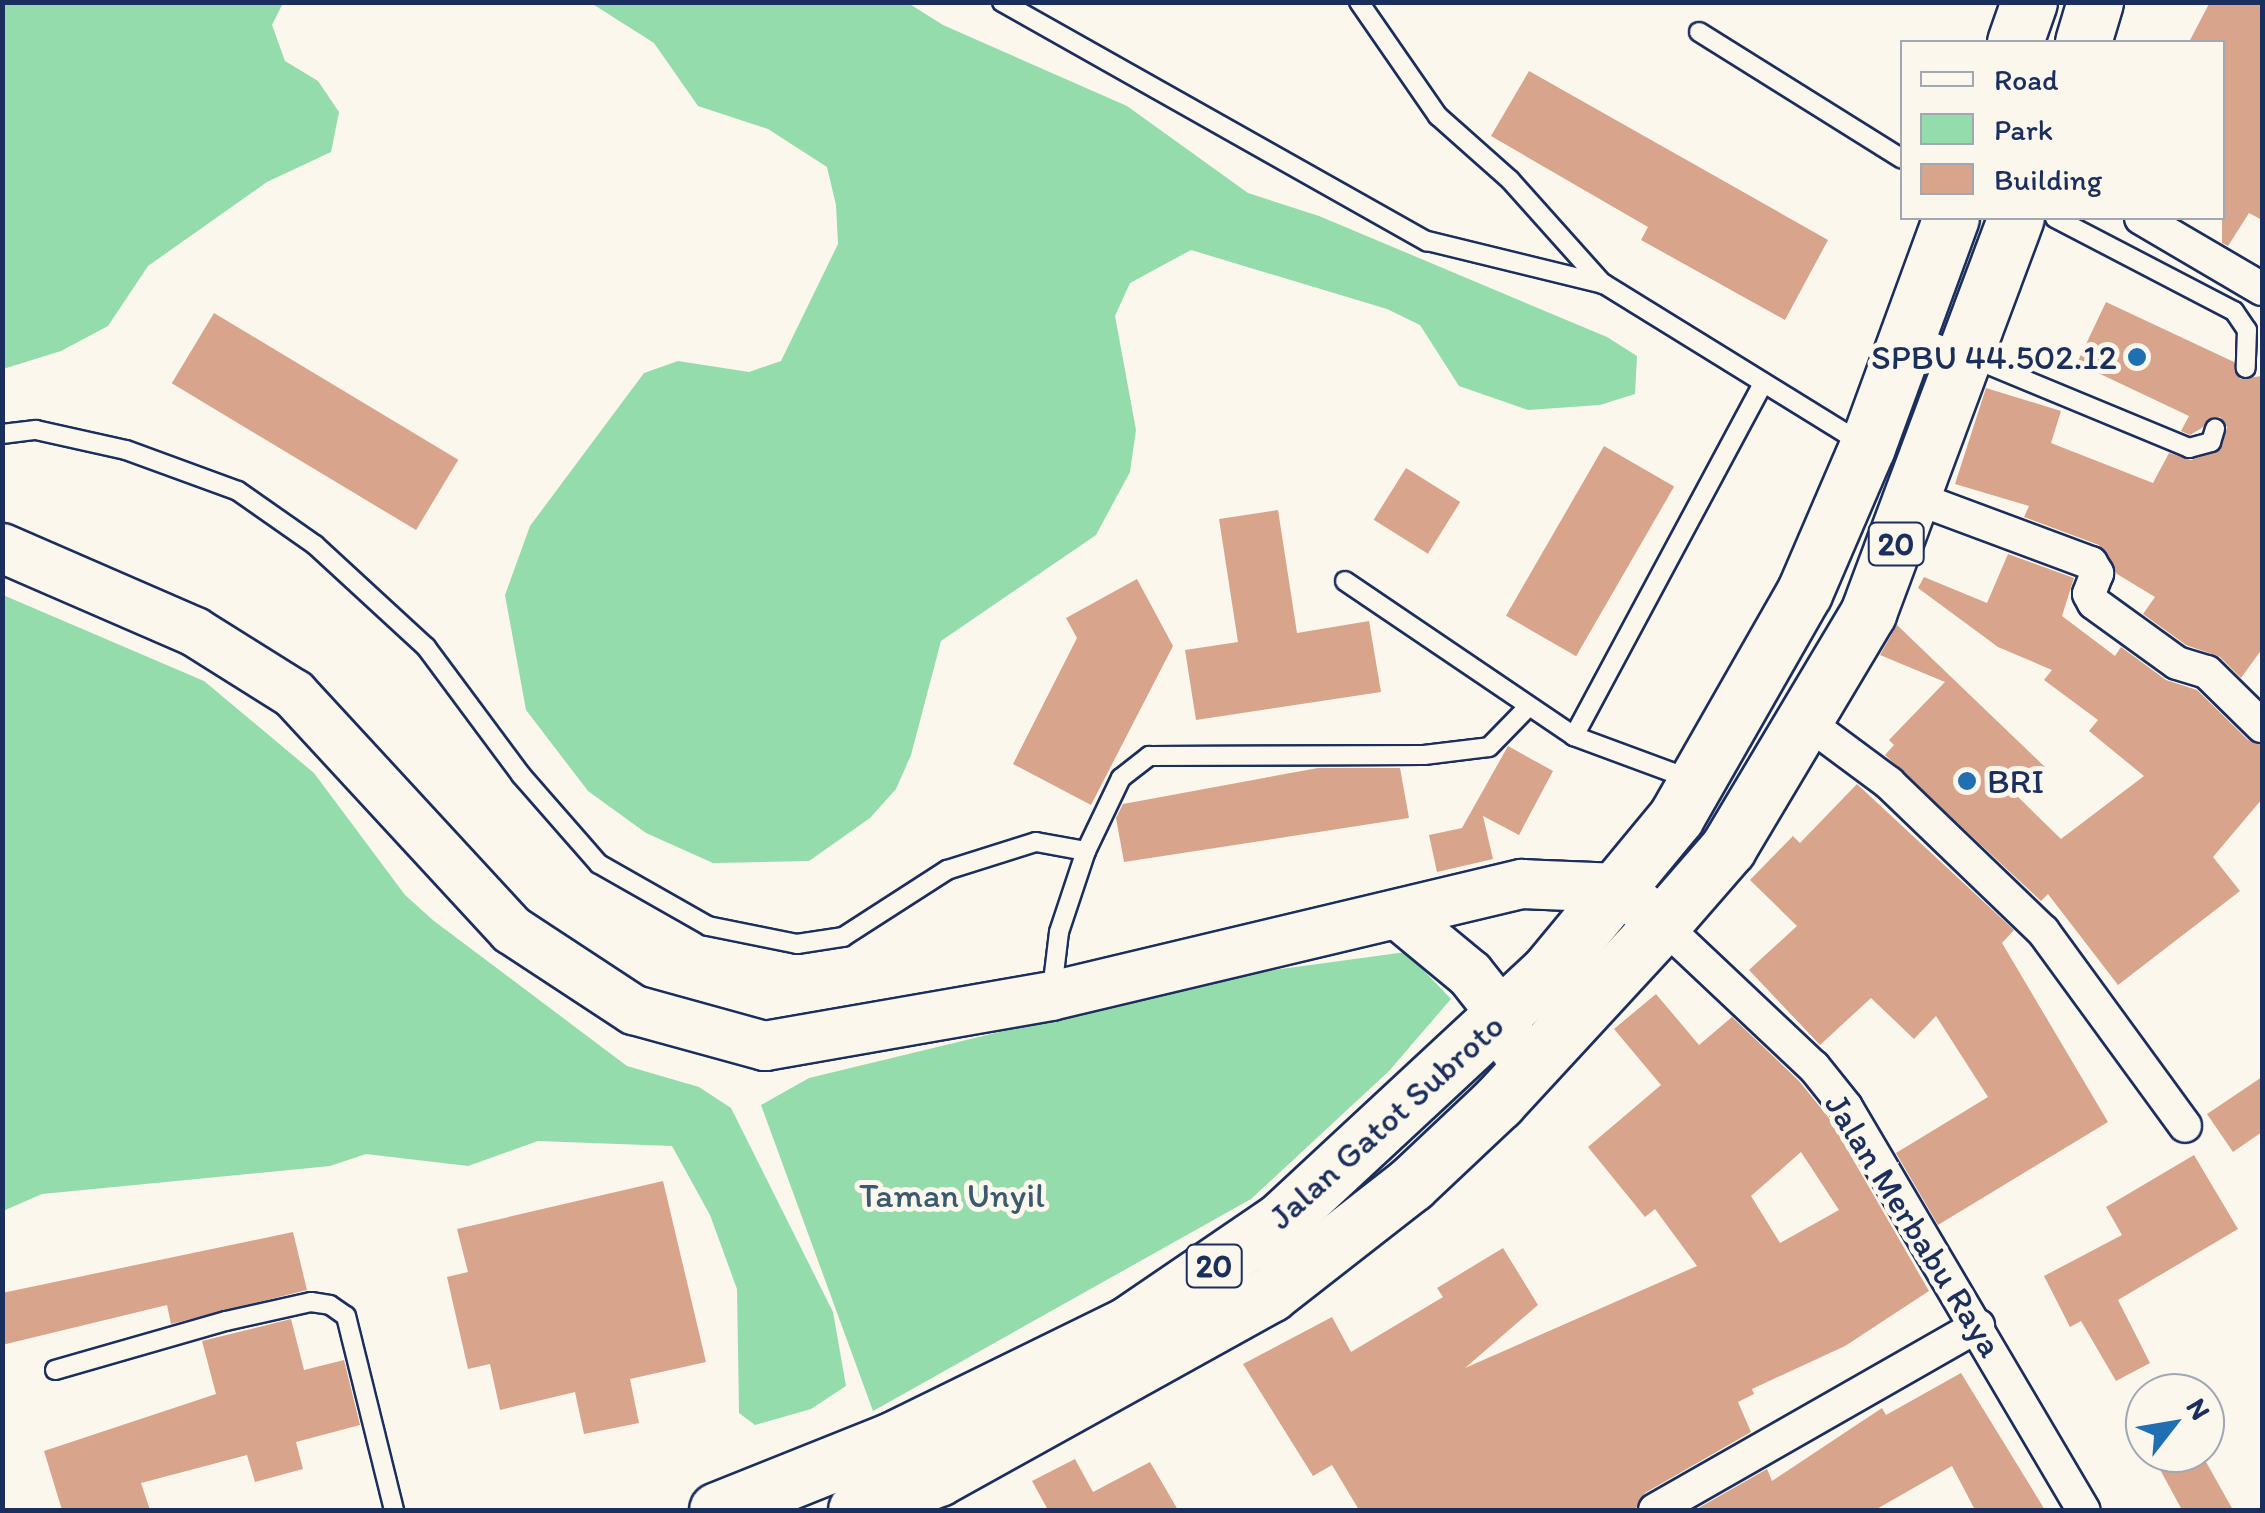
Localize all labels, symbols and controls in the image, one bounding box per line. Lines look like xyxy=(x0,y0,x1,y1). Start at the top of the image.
legend xyxy=(1900,40,2225,220)
text: Road xyxy=(1994,61,2059,98)
text: Park xyxy=(1994,111,2053,148)
text: Building xyxy=(1994,161,2102,198)
place label: SPBU 44.502.12 xyxy=(1871,336,2117,378)
marker: SPBU 44.502.12 xyxy=(2126,346,2148,368)
road number: 20 xyxy=(1866,517,1926,571)
place label: BRI xyxy=(1987,760,2044,802)
marker: BRI xyxy=(1956,770,1978,792)
street label: Jalan Gatot Subroto xyxy=(1260,1005,1512,1237)
street label: Jalan Merbabu Raya xyxy=(1817,1087,2011,1363)
park label: Taman Unyil xyxy=(859,1174,1045,1216)
road number: 20 xyxy=(1184,1239,1244,1293)
north arrow xyxy=(2125,1373,2225,1473)
text: N xyxy=(2180,1392,2218,1425)

